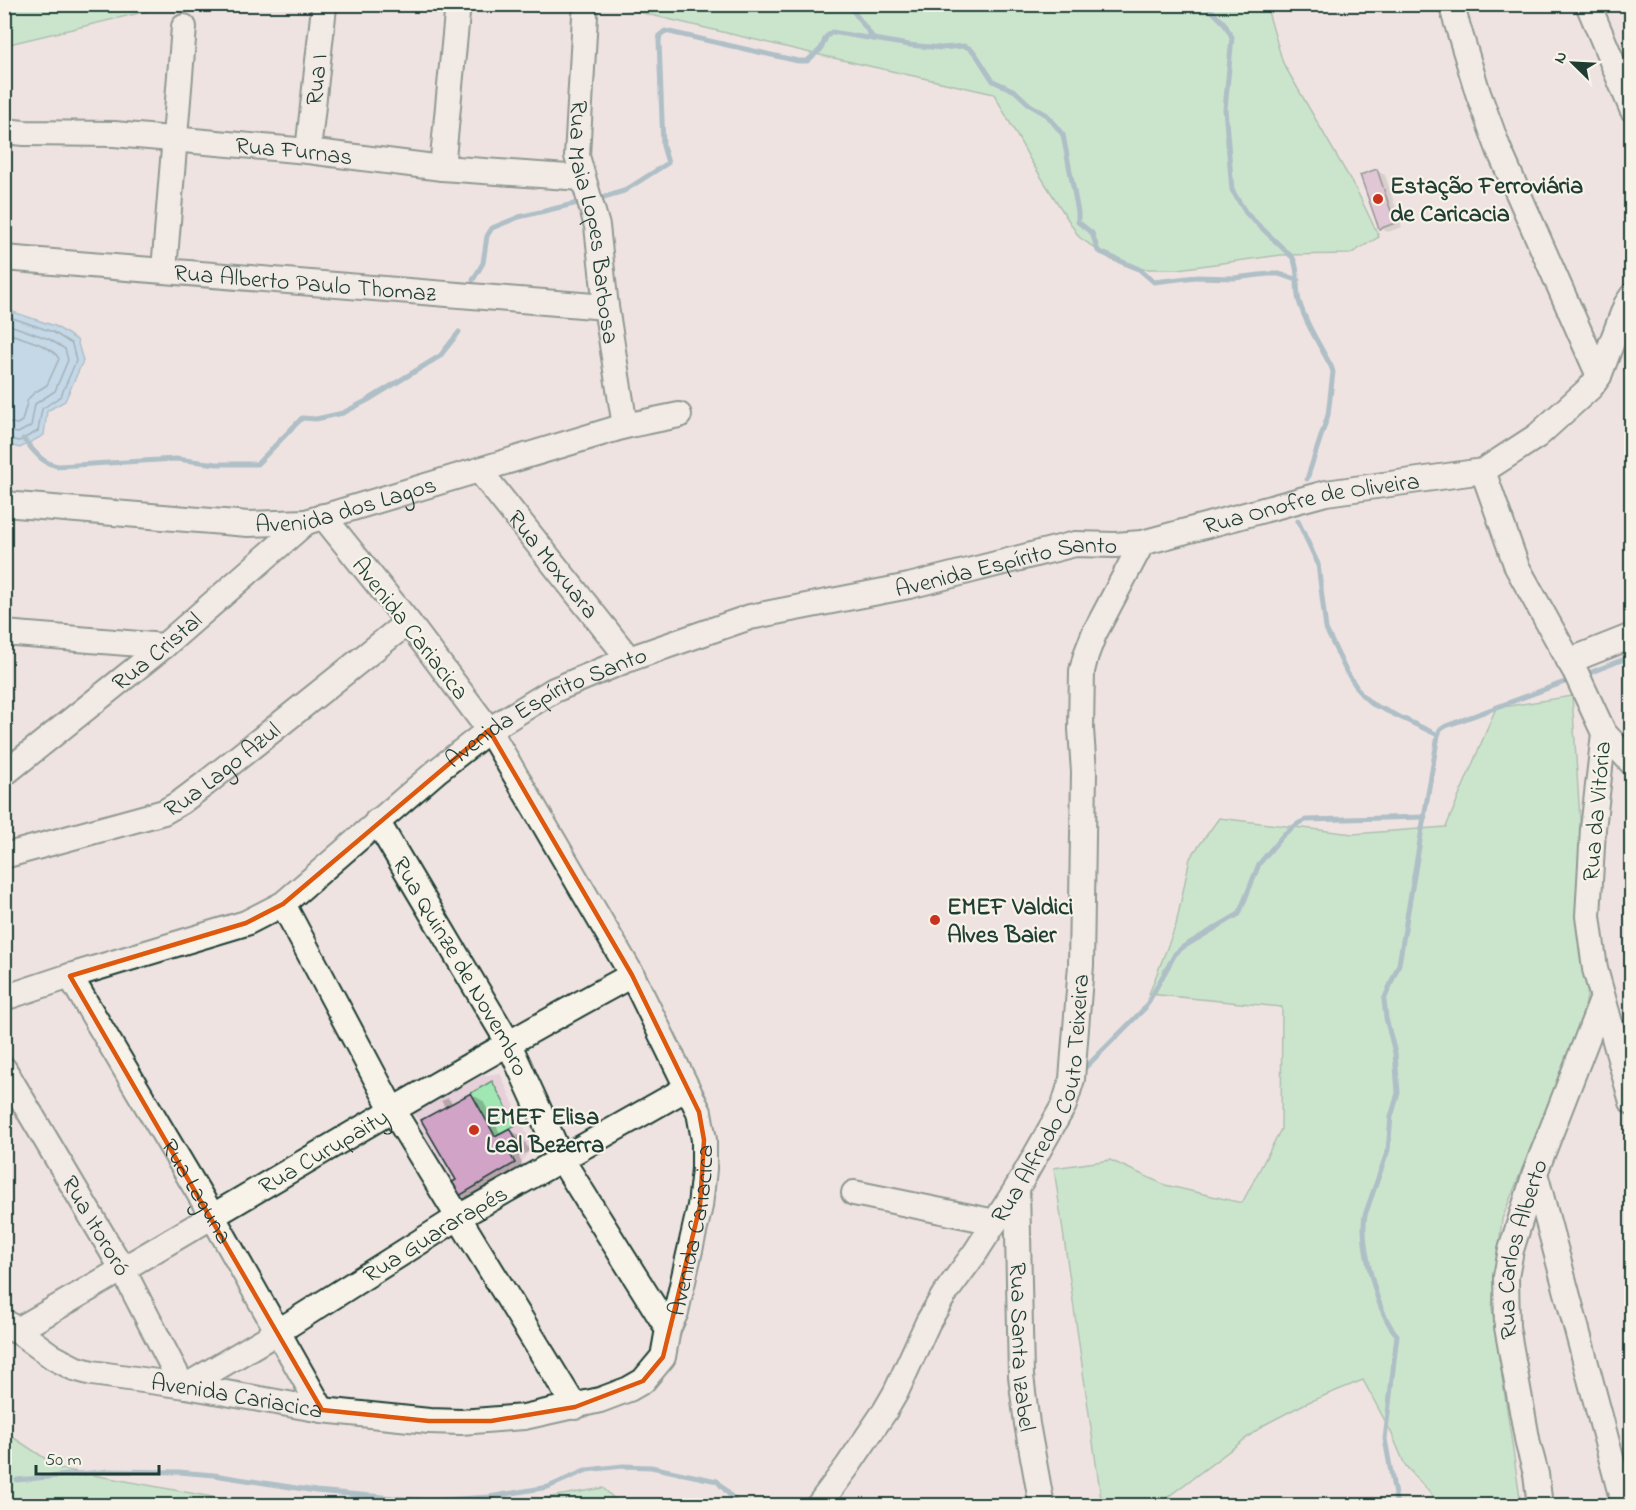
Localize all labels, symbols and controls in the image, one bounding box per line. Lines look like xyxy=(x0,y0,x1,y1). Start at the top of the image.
north arrow xyxy=(1543,33,1603,93)
text: N xyxy=(1548,48,1574,68)
street label: Rua I xyxy=(298,52,339,107)
street label: Rua Maia Lopes Barbosa xyxy=(557,99,627,347)
street label: Rua Furnas xyxy=(234,130,355,177)
place label: Estação Ferroviária de Caricacia xyxy=(1390,170,1583,233)
marker: Estação Ferroviária de Caricacia xyxy=(1371,192,1385,206)
street label: Rua Alberto Paulo Thomaz xyxy=(172,257,438,313)
street label: Rua Onofre de Oliveira xyxy=(1200,465,1422,545)
street label: Avenida dos Lagos xyxy=(255,469,441,544)
street label: Rua Moxuara xyxy=(497,503,606,628)
street label: Avenida Espírito Santo xyxy=(892,529,1118,608)
street label: Avenida Cariacica xyxy=(342,550,476,709)
street label: Rua Cristal xyxy=(105,605,211,701)
street label: Avenida Espírito Santo xyxy=(438,639,652,778)
street label: Rua Lago Azul xyxy=(158,715,290,828)
street label: Rua da Vitória xyxy=(1575,740,1622,883)
street label: Rua Quinze de Novembro xyxy=(382,851,536,1083)
place label: EMEF Valdici Alves Baier xyxy=(947,891,1073,954)
marker: EMEF Valdici Alves Baier xyxy=(928,913,942,927)
street label: Rua Alfredo Couto Teixeira xyxy=(984,973,1100,1231)
street label: Rua Curupaity xyxy=(253,1101,397,1205)
place label: EMEF Elisa Leal Bezerra xyxy=(486,1101,604,1164)
marker: EMEF Elisa Leal Bezerra xyxy=(467,1123,481,1137)
street label: Rua Laguna xyxy=(151,1133,240,1251)
street label: Avenida Cariacica xyxy=(661,1145,724,1320)
street label: Rua Carlos Alberto xyxy=(1491,1155,1559,1342)
street label: Rua Itororó xyxy=(51,1170,138,1284)
street label: Rua Guararapés xyxy=(357,1178,515,1293)
street label: Rua Santa Izabel xyxy=(999,1262,1043,1435)
street label: Avenida Cariacica xyxy=(149,1366,325,1430)
scale bar xyxy=(36,1438,159,1476)
text: 50 m xyxy=(45,1448,82,1474)

